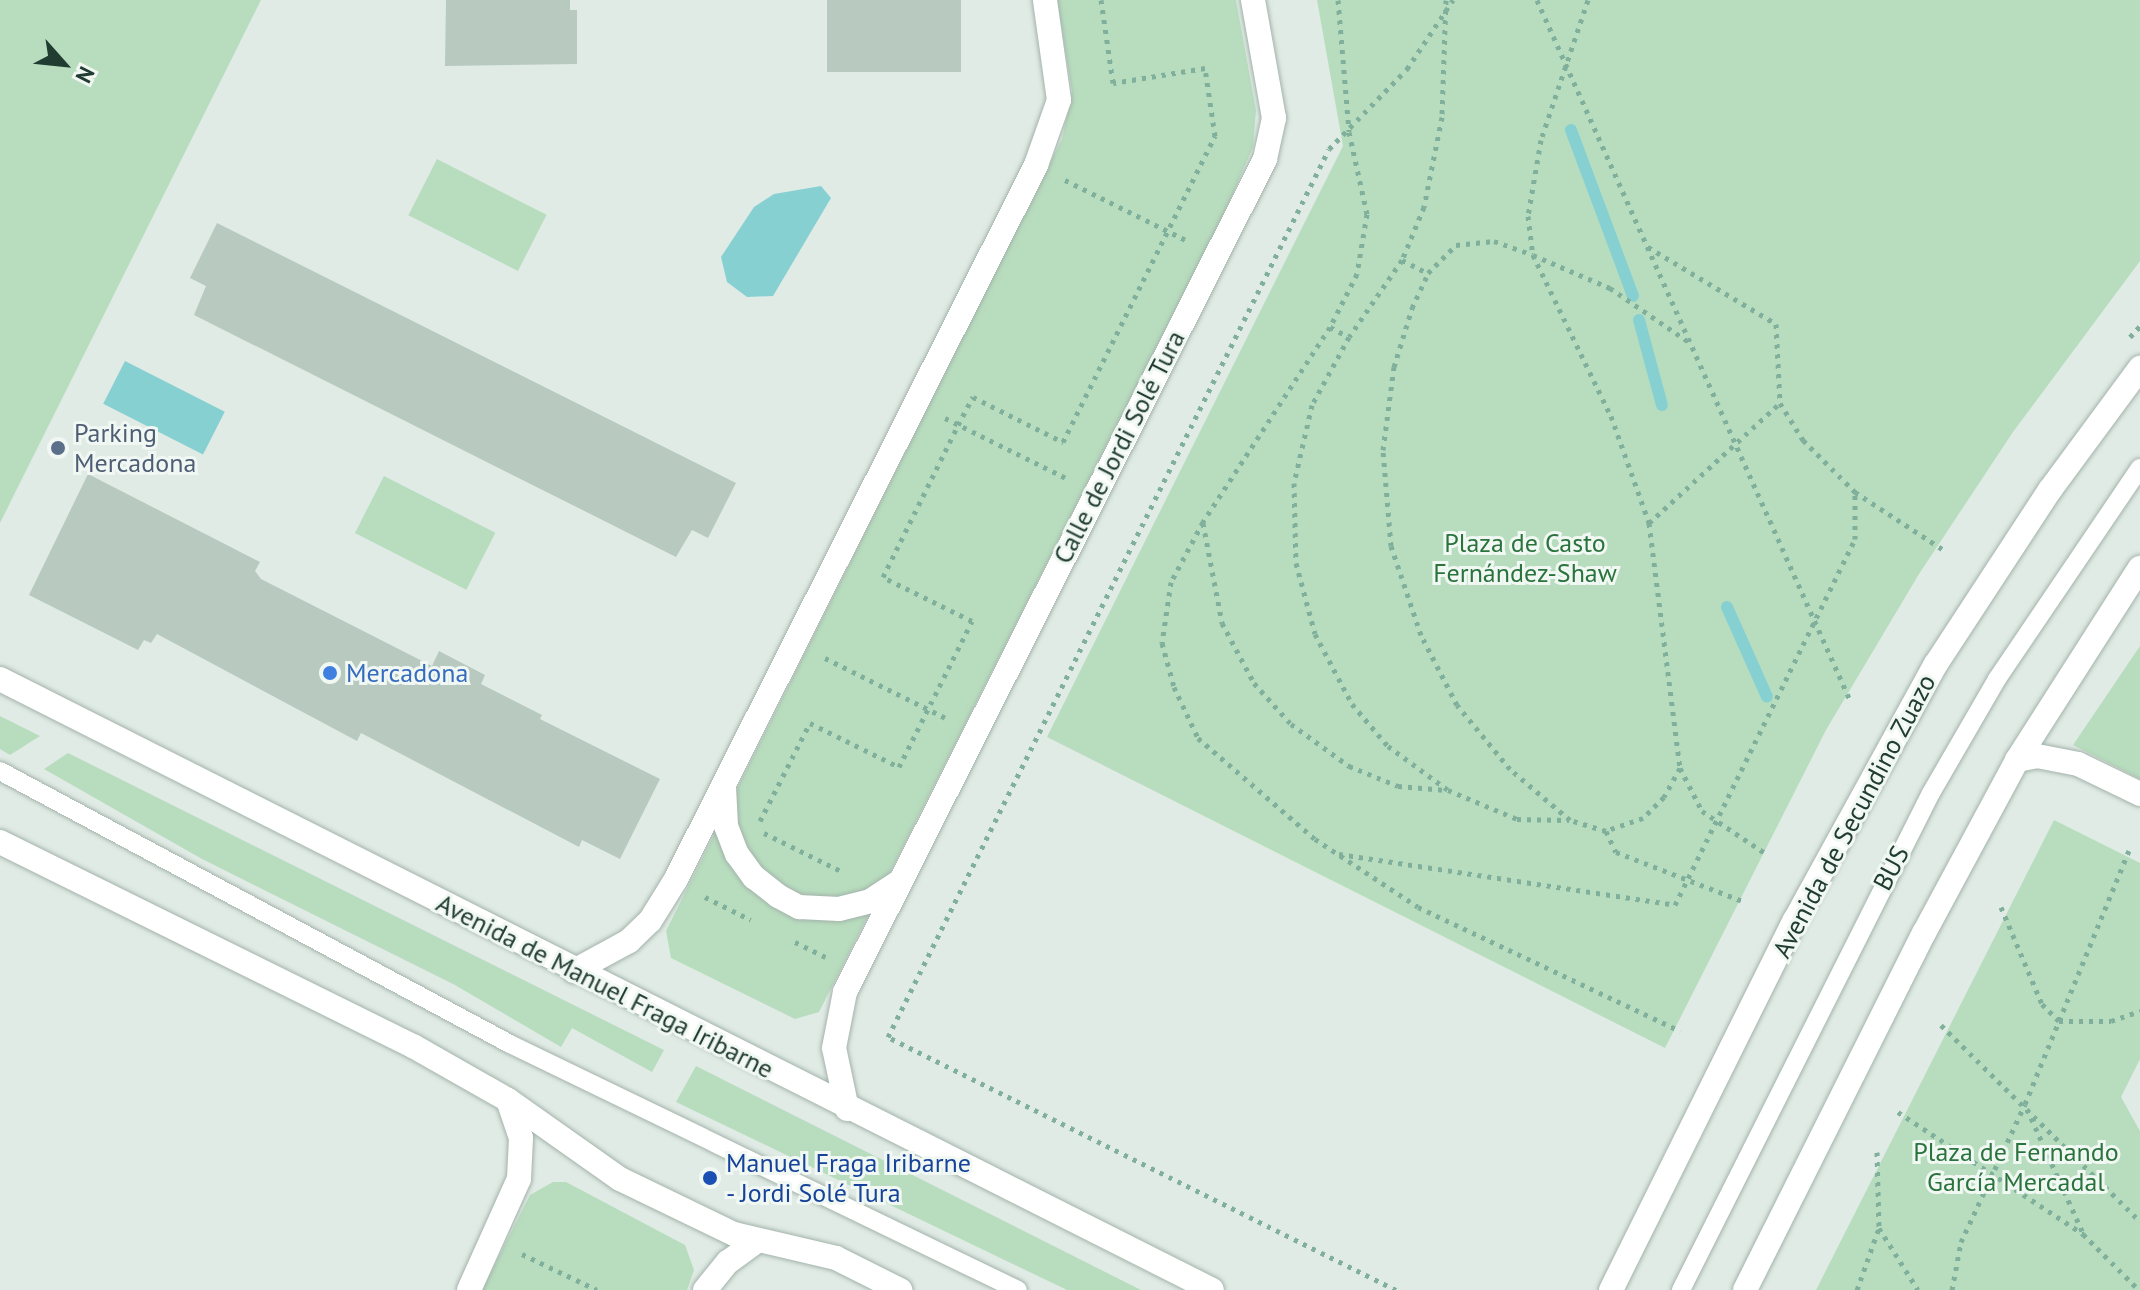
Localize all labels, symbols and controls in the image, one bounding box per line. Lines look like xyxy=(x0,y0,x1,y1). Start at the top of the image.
north arrow xyxy=(24,24,104,104)
text: N xyxy=(70,62,101,88)
street label: Calle de Jordi Solé Tura xyxy=(1047,325,1191,569)
place label: Parking Mercadona xyxy=(74,417,196,478)
marker: Parking Mercadona xyxy=(49,439,67,457)
park label: Plaza de Casto Fernández-Shaw xyxy=(1433,527,1617,588)
place label: Mercadona xyxy=(346,657,468,689)
marker: Mercadona xyxy=(321,664,339,682)
street label: Avenida de Secundino Zuazo xyxy=(1766,669,1942,963)
street label: BUS xyxy=(1866,840,1916,896)
street label: Avenida de Manuel Fraga Iribarne xyxy=(431,887,779,1085)
park label: Plaza de Fernando García Mercadal xyxy=(1913,1136,2119,1198)
place label: Manuel Fraga Iribarne - Jordi Solé Tura xyxy=(726,1147,971,1208)
marker: Manuel Fraga Iribarne - Jordi Solé Tura xyxy=(701,1169,719,1187)

